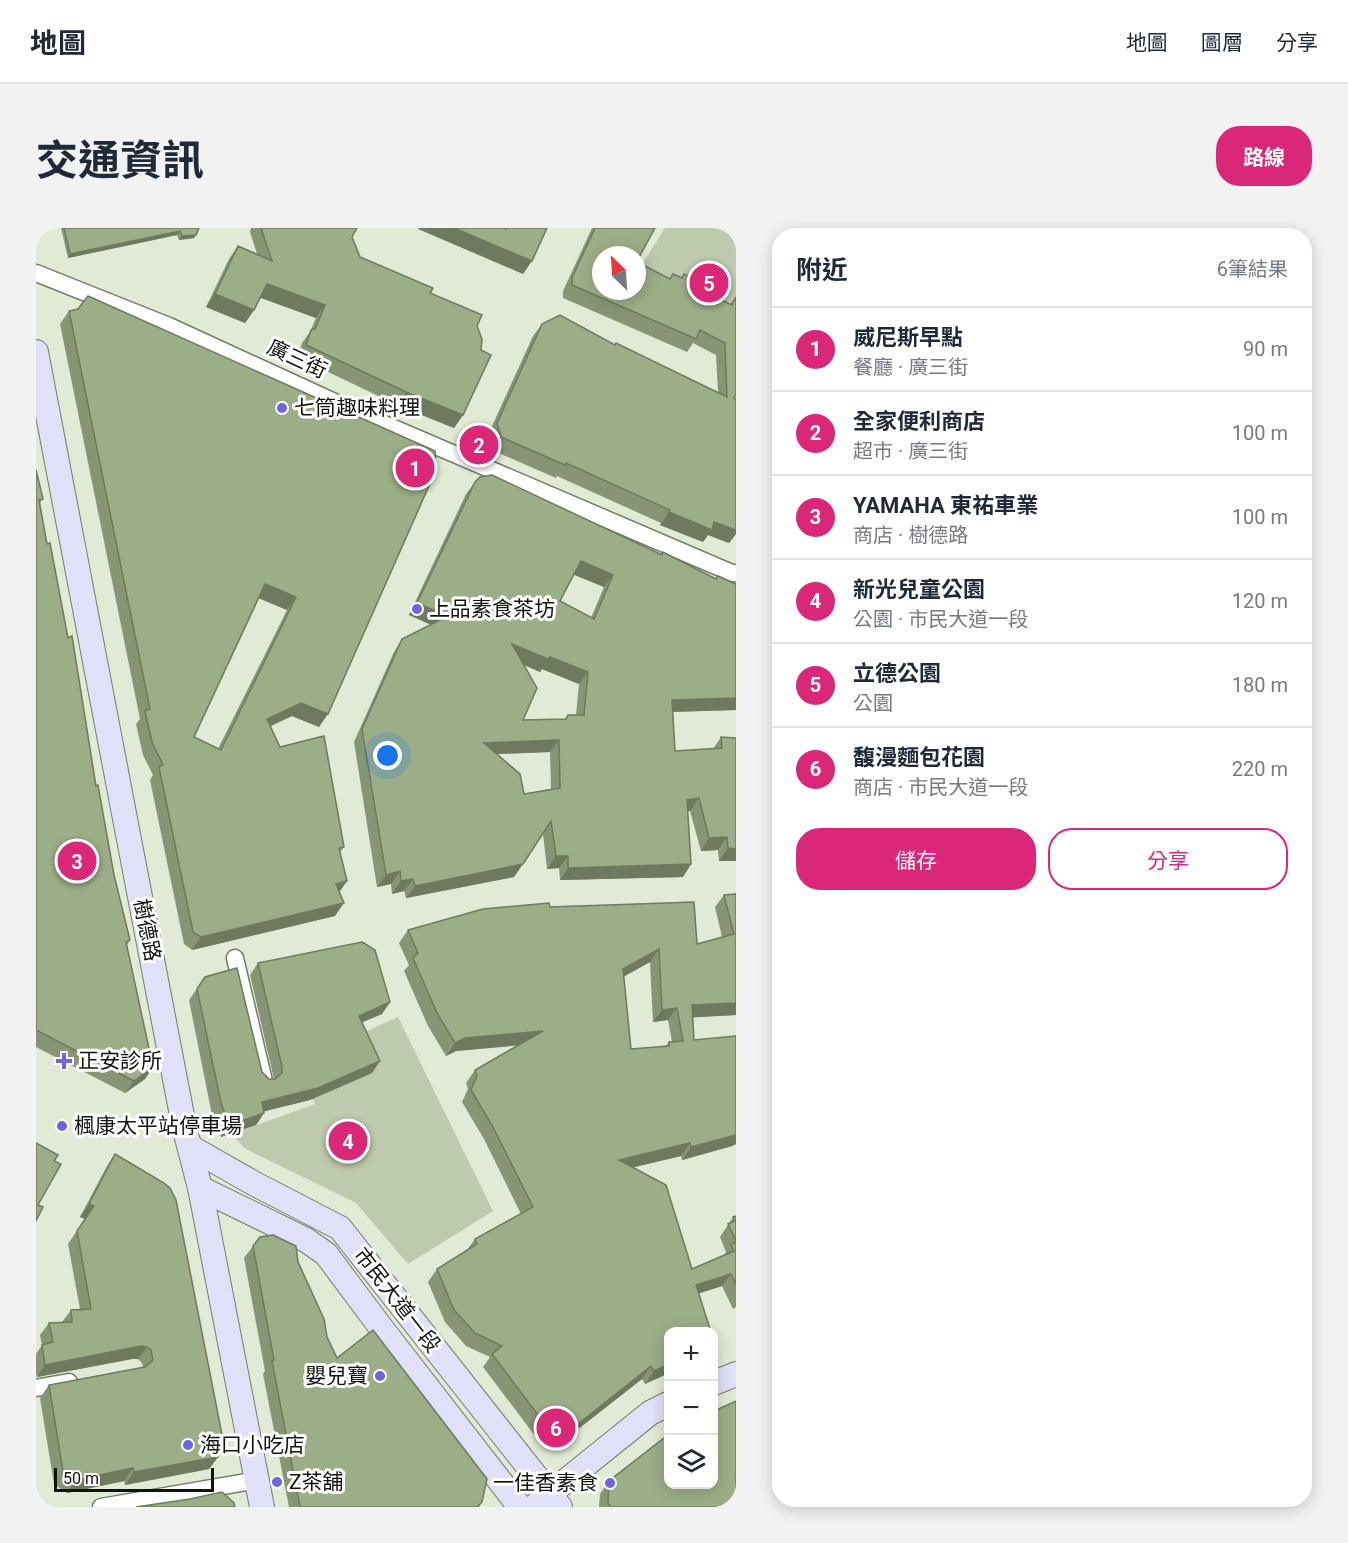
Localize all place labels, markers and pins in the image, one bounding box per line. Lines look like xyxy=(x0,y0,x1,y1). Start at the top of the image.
pin: 5 xyxy=(690,260,728,306)
place label: 七筒趣味料理 xyxy=(294,396,420,420)
marker: 七筒趣味料理 xyxy=(275,401,289,415)
pin: 2 xyxy=(460,422,498,468)
pin: 1 xyxy=(396,446,434,490)
place label: 上品素食茶坊 xyxy=(429,597,555,621)
marker: 上品素食茶坊 xyxy=(410,602,424,616)
pin: 3 xyxy=(58,838,96,884)
place label: 正安診所 xyxy=(78,1049,162,1073)
marker: 正安診所 xyxy=(55,1052,73,1070)
place label: 楓康太平站停車場 xyxy=(74,1114,242,1138)
pin: 4 xyxy=(328,1118,368,1164)
marker: 楓康太平站停車場 xyxy=(55,1119,69,1133)
place label: 嬰兒寶 xyxy=(305,1364,368,1388)
marker: 嬰兒寶 xyxy=(373,1369,387,1383)
pin: 6 xyxy=(536,1406,576,1450)
place label: 海口小吃店 xyxy=(200,1433,305,1457)
marker: 海口小吃店 xyxy=(181,1438,195,1452)
place label: Z茶舖 xyxy=(289,1470,344,1494)
place label: 一佳香素食 xyxy=(493,1471,598,1495)
marker: Z茶舖 xyxy=(270,1475,284,1489)
marker: 一佳香素食 xyxy=(603,1476,617,1490)

